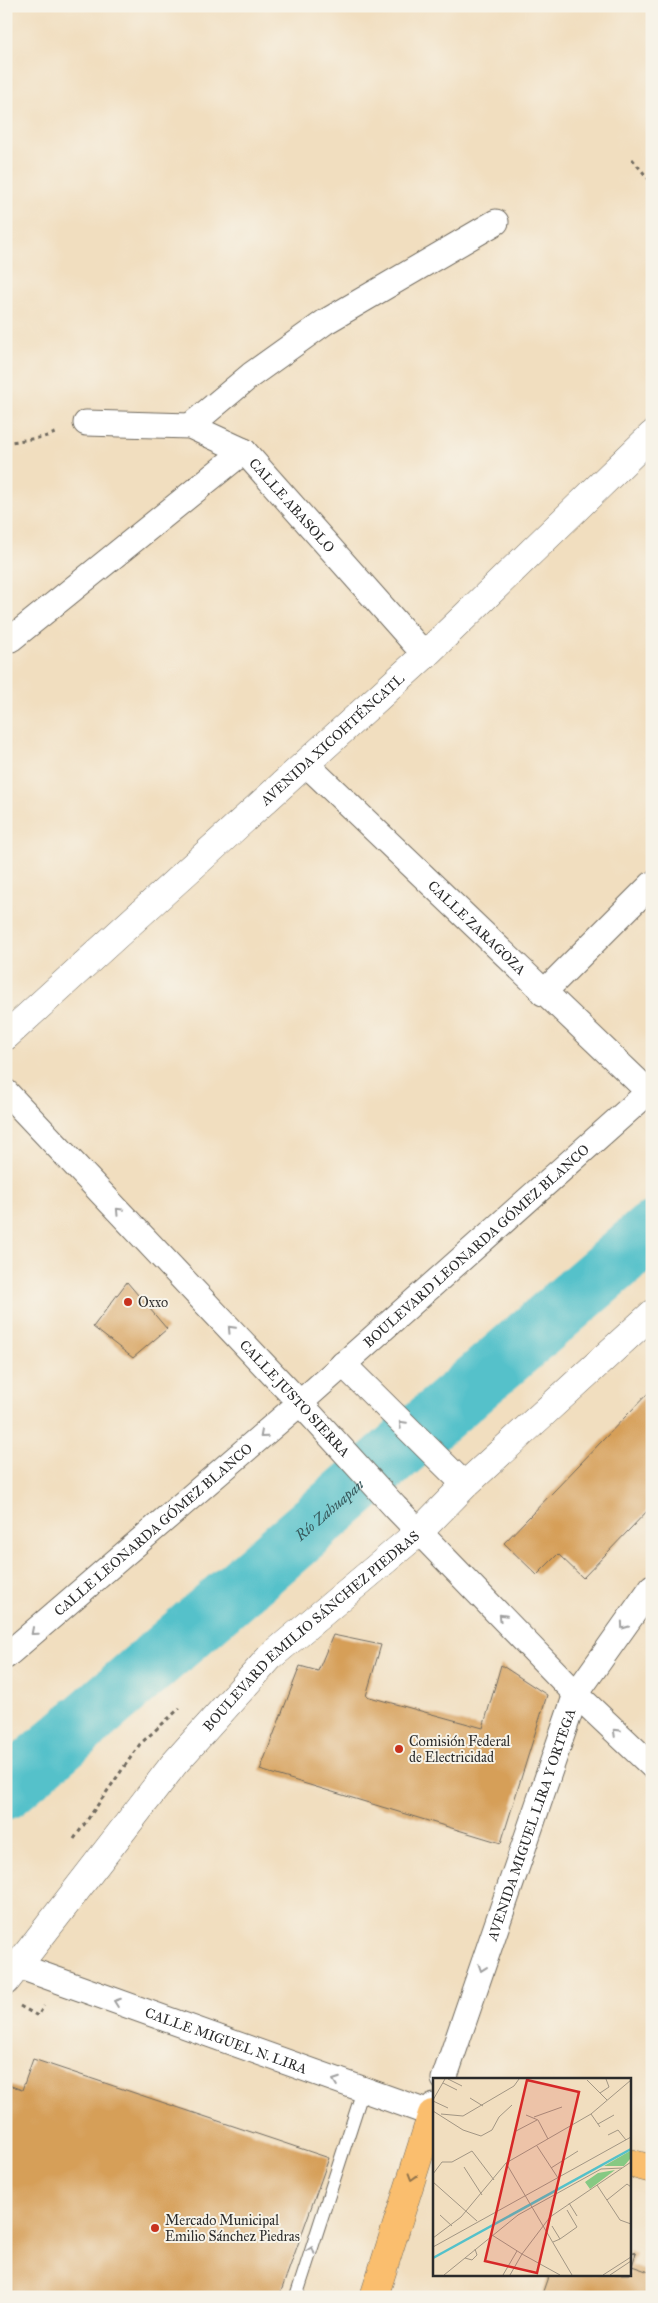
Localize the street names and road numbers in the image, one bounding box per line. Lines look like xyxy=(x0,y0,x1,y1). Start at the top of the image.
street label: CALLE ABASOLO xyxy=(246,454,338,556)
street label: AVENIDA XICOHTÉNCATL xyxy=(256,669,408,810)
street label: CALLE ZARAGOZA xyxy=(425,877,530,979)
street label: BOULEVARD LEONARDA GÓMEZ BLANCO xyxy=(360,1141,593,1351)
street label: CALLE JUSTO SIERRA xyxy=(236,1336,354,1461)
street label: CALLE LEONARDA GÓMEZ BLANCO xyxy=(50,1439,256,1619)
street label: BOULEVARD EMILIO SÁNCHEZ PIEDRAS xyxy=(199,1527,423,1735)
street label: AVENIDA MIGUEL LIRA Y ORTEGA xyxy=(483,1706,579,1944)
street label: CALLE MIGUEL N. LIRA xyxy=(143,2004,310,2077)

